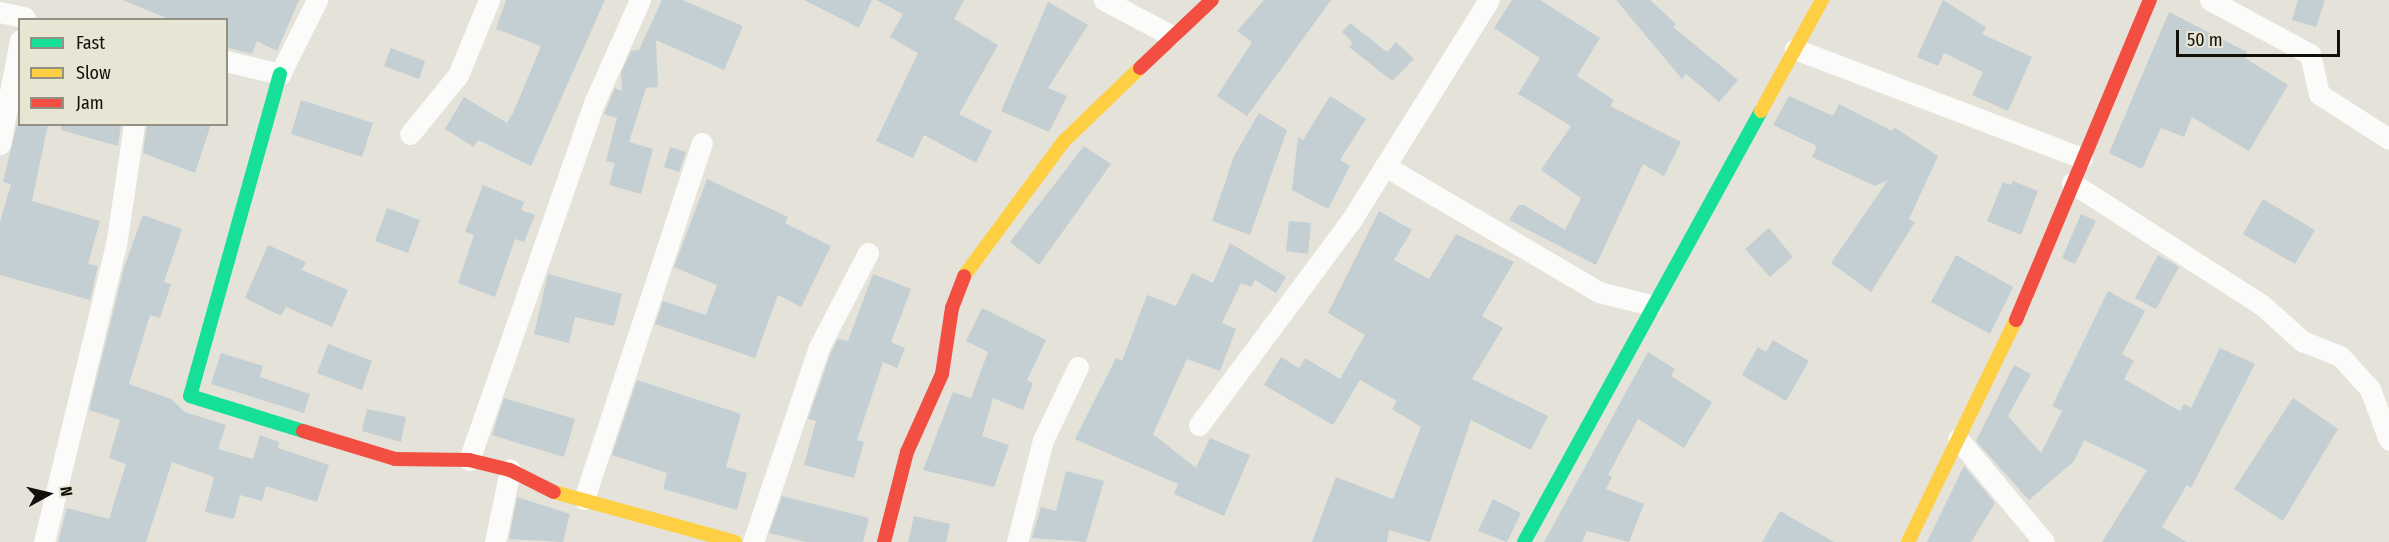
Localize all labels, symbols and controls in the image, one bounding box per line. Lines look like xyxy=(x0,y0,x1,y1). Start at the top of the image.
legend xyxy=(18,18,228,126)
scale bar xyxy=(2179,18,2342,56)
text: 50 m xyxy=(2187,29,2223,51)
text: Fast xyxy=(76,32,105,54)
text: Slow xyxy=(76,62,111,84)
text: Jam xyxy=(76,92,104,114)
north arrow xyxy=(18,464,78,524)
text: N xyxy=(56,485,76,497)

